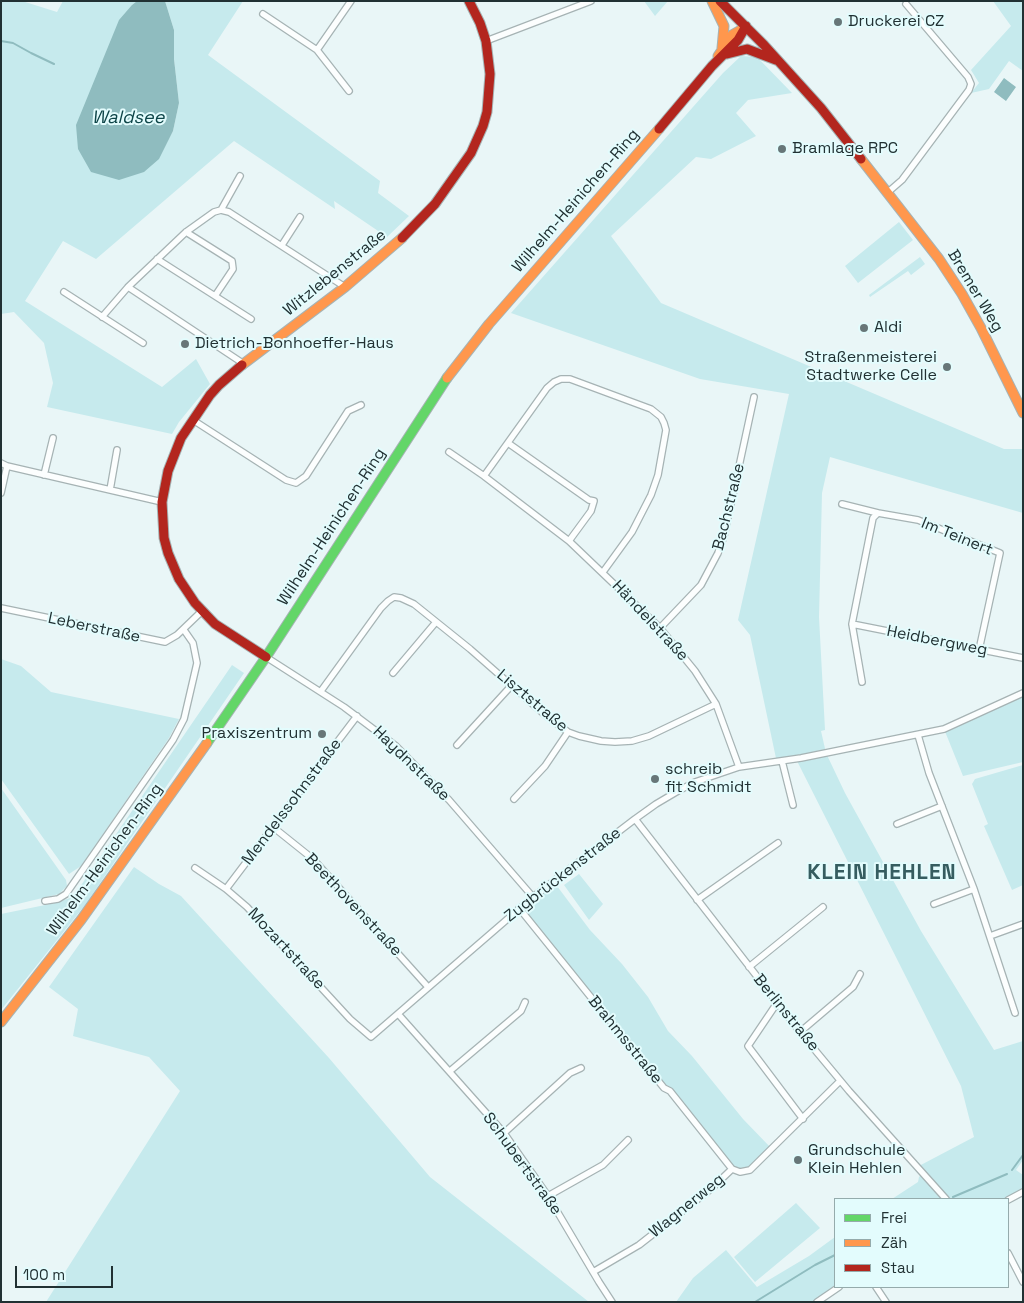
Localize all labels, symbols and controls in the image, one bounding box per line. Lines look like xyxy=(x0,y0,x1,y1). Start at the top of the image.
place label: Druckerei CZ xyxy=(848,12,944,32)
marker: Druckerei CZ xyxy=(832,16,844,28)
water label: Waldsee xyxy=(92,107,164,129)
street label: Wilhelm-Heinichen-Ring xyxy=(508,125,644,277)
place label: Bramlage RPC xyxy=(792,139,898,159)
marker: Bramlage RPC xyxy=(776,143,788,155)
street label: Witzlebenstraße xyxy=(280,226,390,320)
street label: Bremer Weg xyxy=(943,246,1007,336)
place label: Aldi xyxy=(874,318,902,338)
marker: Aldi xyxy=(858,322,870,334)
place label: Dietrich-Bonhoeffer-Haus xyxy=(195,334,394,354)
marker: Dietrich-Bonhoeffer-Haus xyxy=(179,338,191,350)
place label: Straßenmeisterei Stadtwerke Celle xyxy=(804,348,937,386)
marker: Straßenmeisterei Stadtwerke Celle xyxy=(941,361,953,373)
street label: Wilhelm-Heinichen-Ring xyxy=(274,445,390,609)
street label: Bachstraße xyxy=(709,461,749,553)
street label: Im Teinert xyxy=(918,514,996,560)
street label: Händelstraße xyxy=(608,577,692,665)
street label: Leberstraße xyxy=(46,609,142,647)
street label: Heidbergweg xyxy=(885,622,989,660)
street label: Lisztstraße xyxy=(493,666,571,736)
street label: Haydnstraße xyxy=(369,723,453,805)
place label: Praxiszentrum xyxy=(202,724,312,744)
marker: Praxiszentrum xyxy=(316,728,328,740)
street label: Mendelssohnstraße xyxy=(238,735,346,869)
place label: schreib fit Schmidt xyxy=(665,760,752,798)
marker: schreib fit Schmidt xyxy=(649,773,661,785)
street label: Wilhelm-Heinichen-Ring xyxy=(43,780,167,940)
street label: Zugbrückenstraße xyxy=(501,824,625,926)
street label: Beethovenstraße xyxy=(300,850,406,960)
district label: KLEIN HEHLEN xyxy=(806,860,958,886)
street label: Mozartstraße xyxy=(243,904,329,994)
street label: Berlinstraße xyxy=(749,971,823,1055)
street label: Brahmsstraße xyxy=(584,992,666,1088)
street label: Schubertstraße xyxy=(478,1109,566,1219)
place label: Grundschule Klein Hehlen xyxy=(808,1141,905,1179)
marker: Grundschule Klein Hehlen xyxy=(792,1154,804,1166)
street label: Wagnerweg xyxy=(646,1170,728,1242)
legend xyxy=(834,1198,1009,1288)
text: Frei xyxy=(881,1208,907,1227)
text: Zäh xyxy=(881,1233,907,1252)
scale bar xyxy=(18,1256,115,1288)
text: Stau xyxy=(881,1258,915,1277)
text: 100 m xyxy=(23,1265,65,1284)

